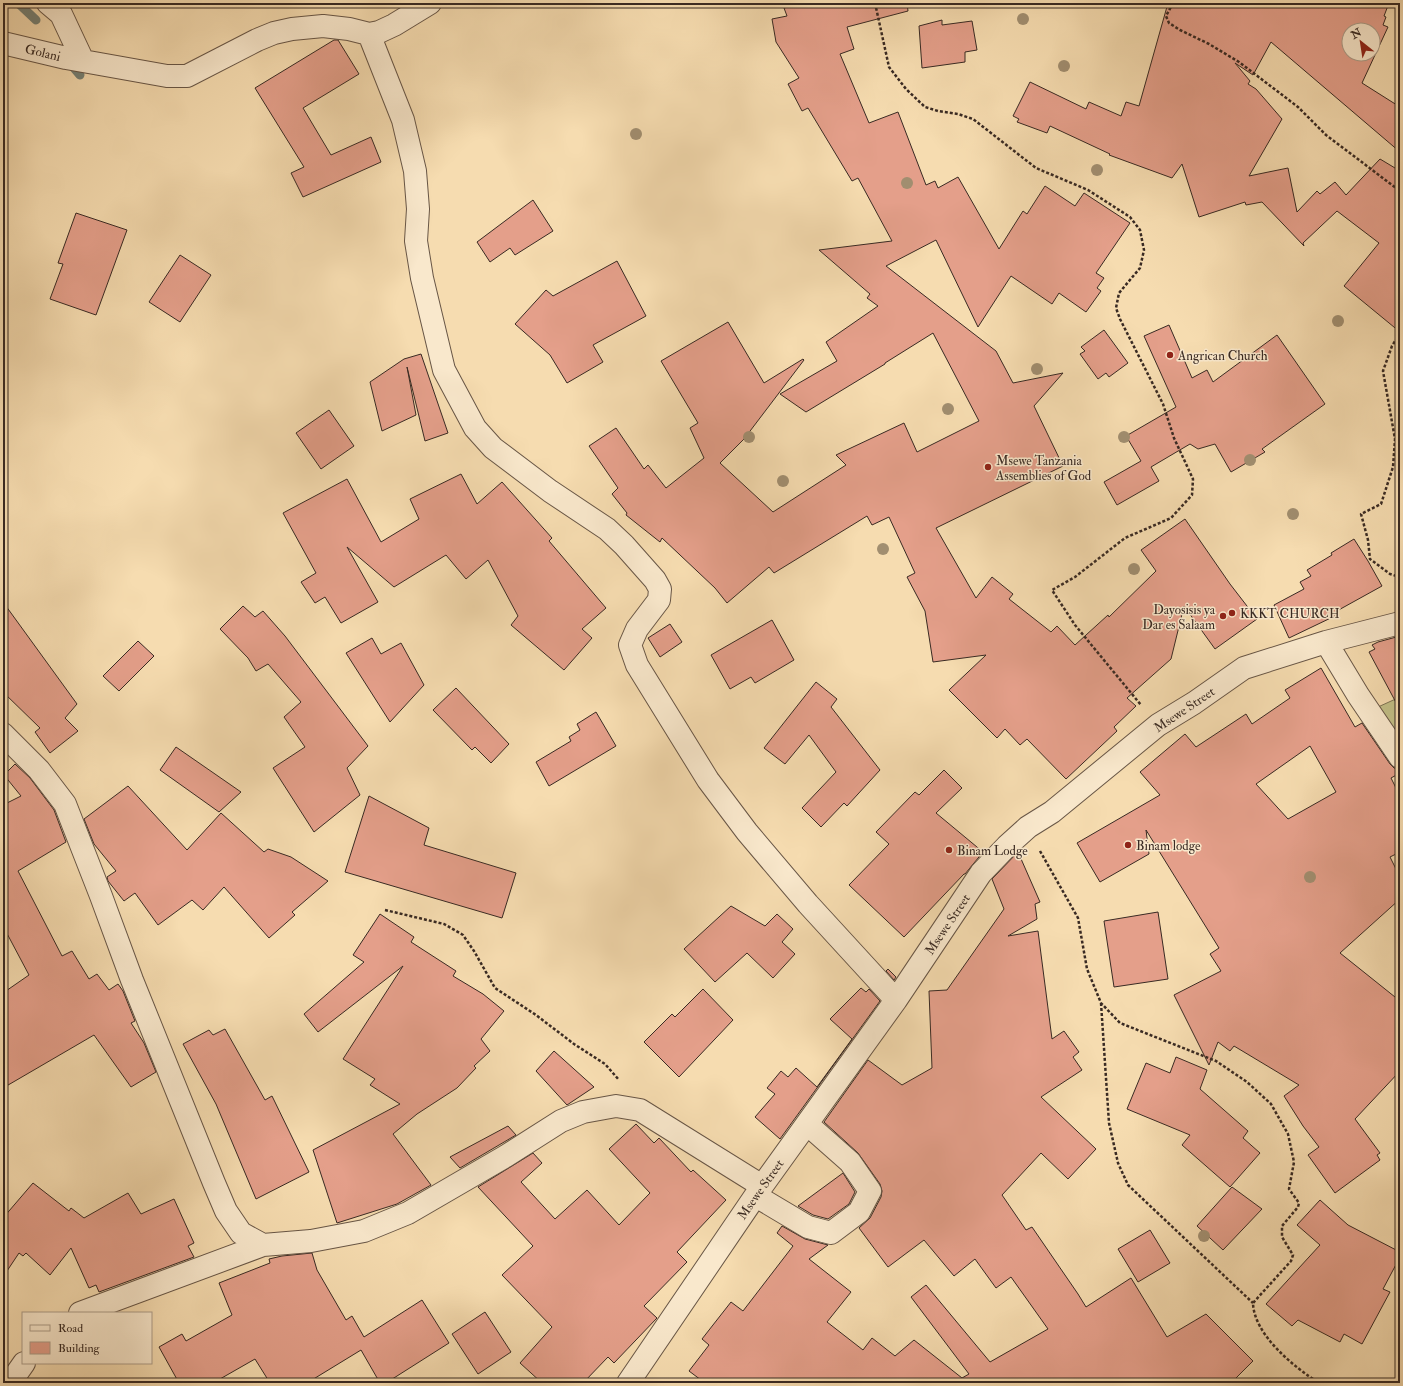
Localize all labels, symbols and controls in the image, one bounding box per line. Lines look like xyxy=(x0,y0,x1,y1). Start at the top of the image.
north arrow xyxy=(1341,22,1381,62)
text: N xyxy=(1348,25,1365,42)
street label: Golani xyxy=(23,41,63,65)
place label: Angrican Church xyxy=(1177,348,1268,364)
marker: Angrican Church xyxy=(1165,350,1175,360)
place label: Msewe Tanzania Assemblies of God xyxy=(995,453,1092,484)
marker: Msewe Tanzania Assemblies of God xyxy=(983,462,993,472)
place label: Dayosisis ya Dar es Salaam xyxy=(1142,602,1216,633)
place label: KKKT CHURCH xyxy=(1240,606,1340,622)
marker: KKKT CHURCH xyxy=(1227,608,1237,618)
marker: Dayosisis ya Dar es Salaam xyxy=(1218,611,1228,621)
street label: Msewe Street xyxy=(1151,684,1218,736)
place label: Binam lodge xyxy=(1136,838,1201,854)
marker: Binam lodge xyxy=(1123,840,1133,850)
place label: Binam Lodge xyxy=(957,843,1028,859)
marker: Binam Lodge xyxy=(944,845,954,855)
street label: Msewe Street xyxy=(922,891,974,958)
street label: Msewe Street xyxy=(734,1156,787,1223)
legend xyxy=(22,1312,152,1364)
text: Road xyxy=(58,1321,83,1336)
text: Building xyxy=(58,1341,101,1356)

